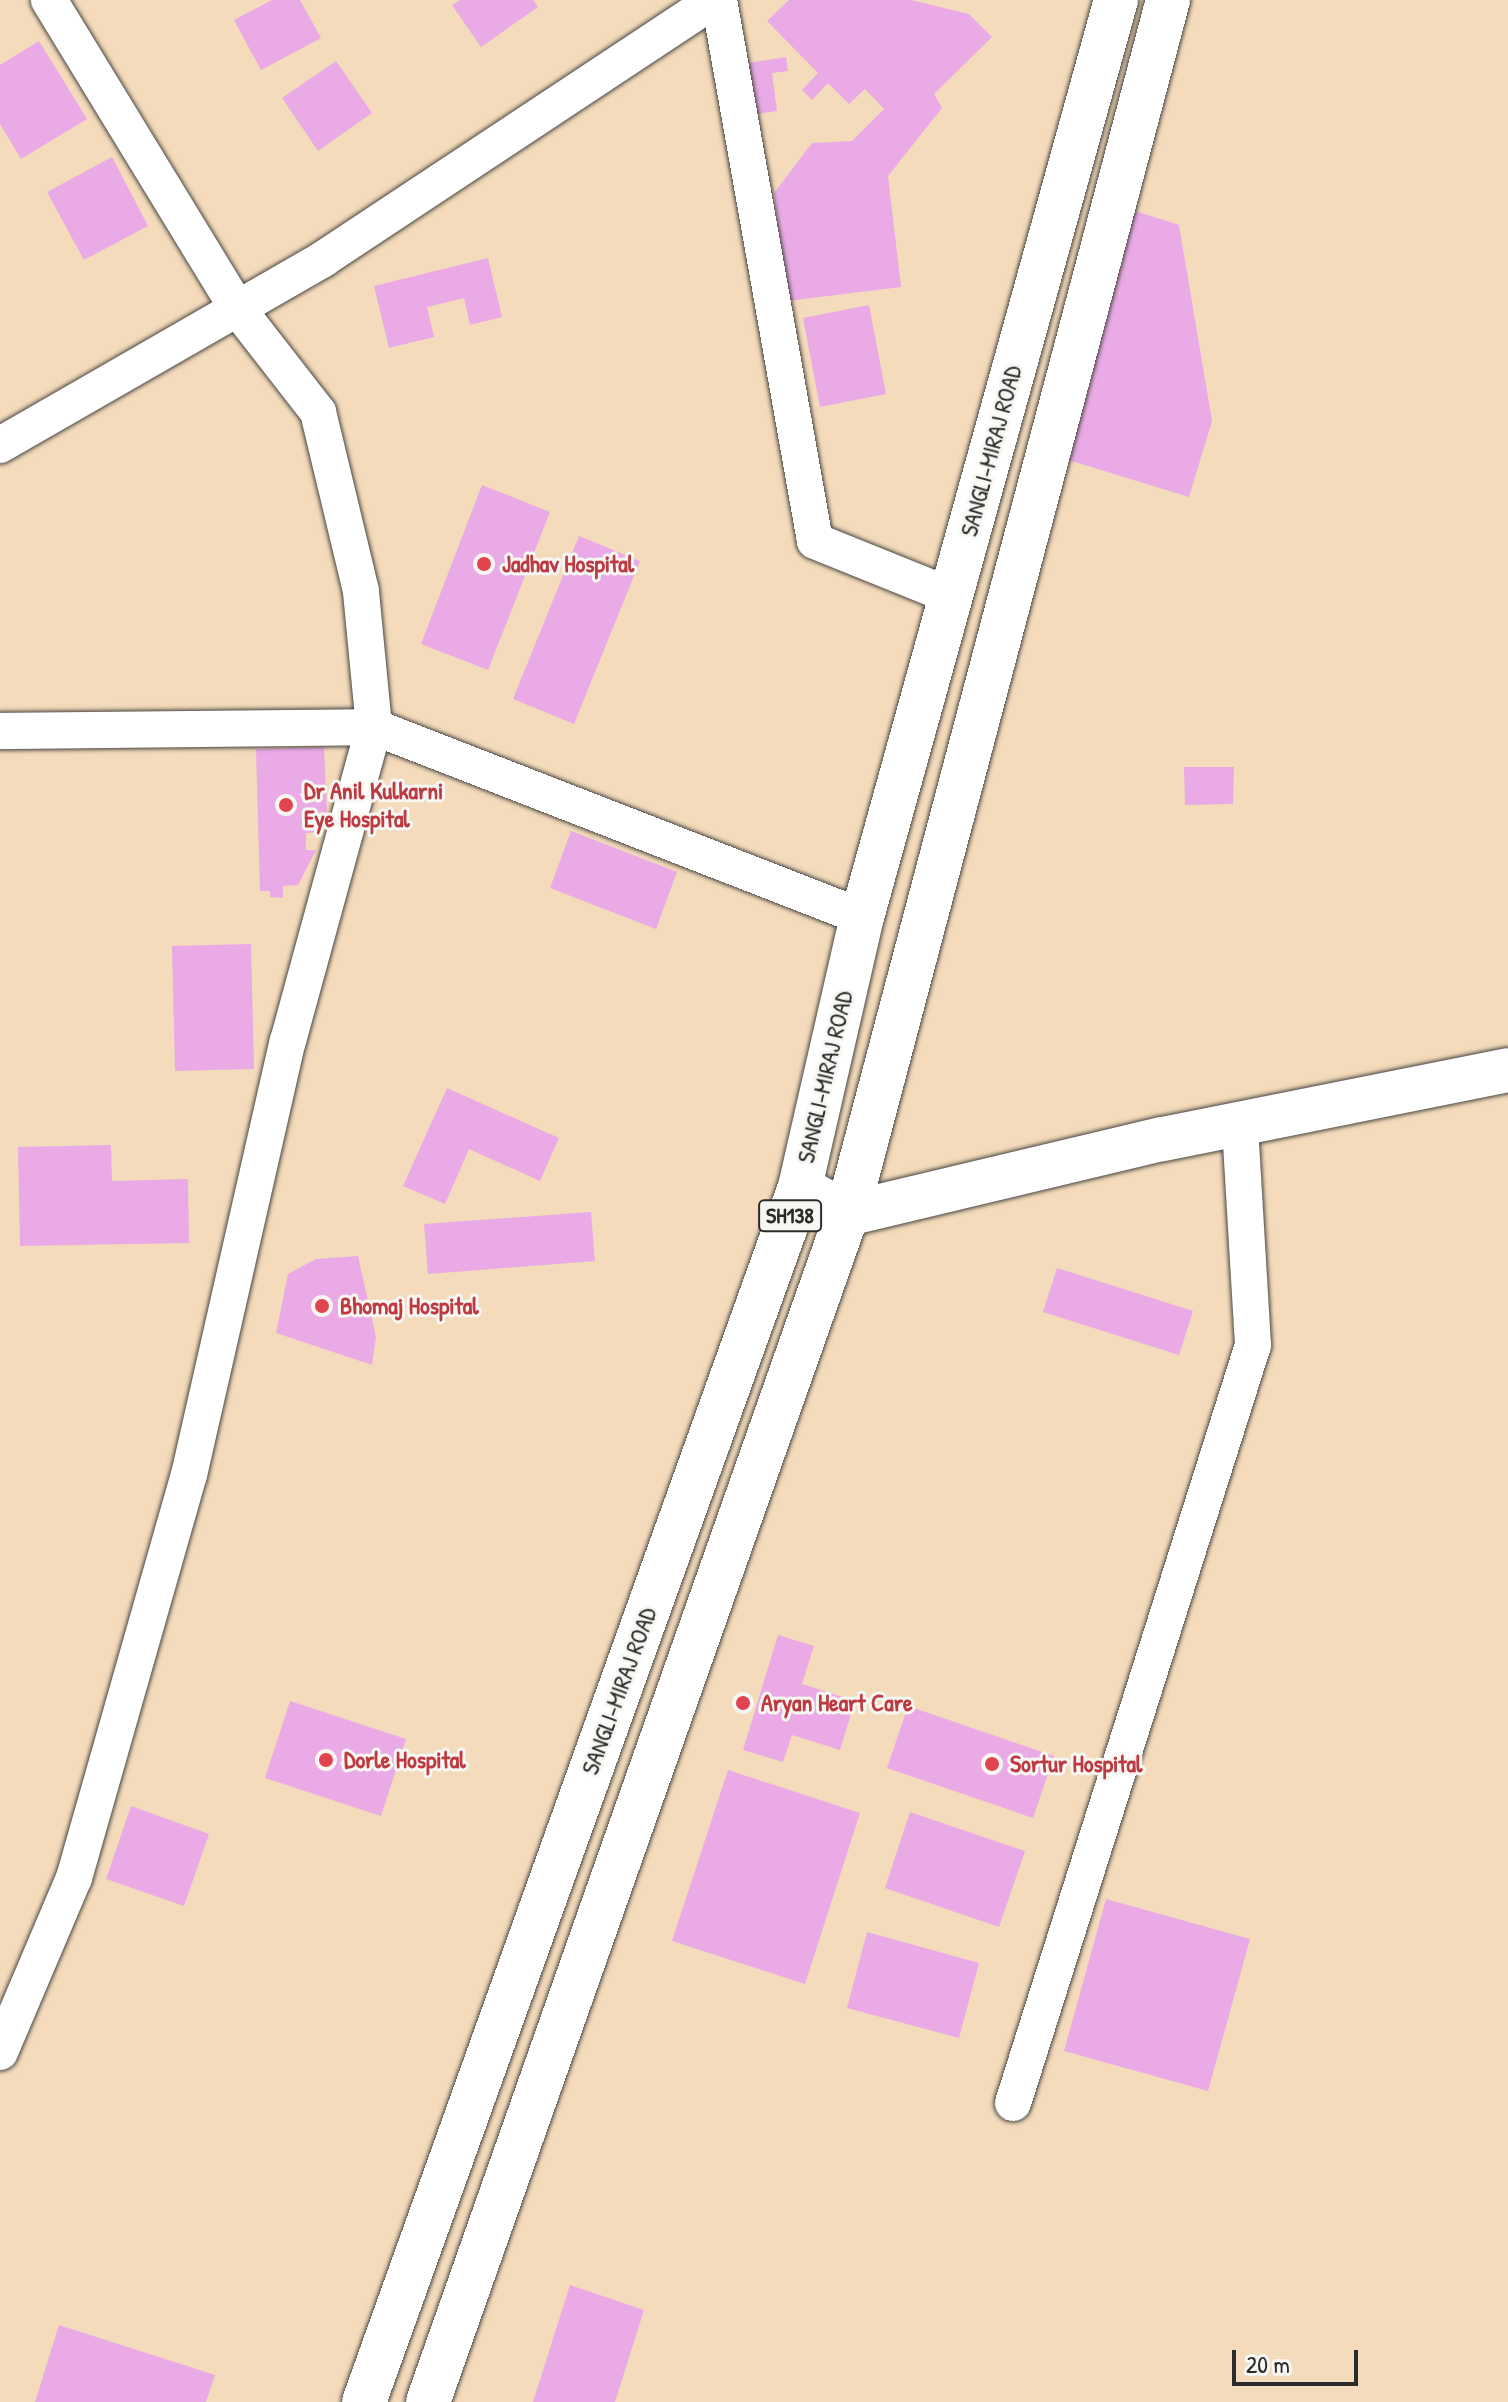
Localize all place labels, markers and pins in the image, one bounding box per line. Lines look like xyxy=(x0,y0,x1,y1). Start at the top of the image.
place label: Jadhav Hospital xyxy=(502,550,634,578)
marker: Jadhav Hospital xyxy=(473,553,495,575)
place label: Dr Anil Kulkarni Eye Hospital xyxy=(304,777,443,833)
marker: Dr Anil Kulkarni Eye Hospital xyxy=(275,794,297,816)
place label: Bhomaj Hospital xyxy=(340,1292,479,1320)
marker: Bhomaj Hospital xyxy=(311,1295,333,1317)
place label: Aryan Heart Care xyxy=(761,1689,912,1717)
marker: Aryan Heart Care xyxy=(732,1692,754,1714)
place label: Dorle Hospital xyxy=(344,1746,466,1774)
marker: Dorle Hospital xyxy=(315,1749,337,1771)
place label: Sortur Hospital xyxy=(1010,1750,1142,1778)
marker: Sortur Hospital xyxy=(981,1753,1003,1775)

